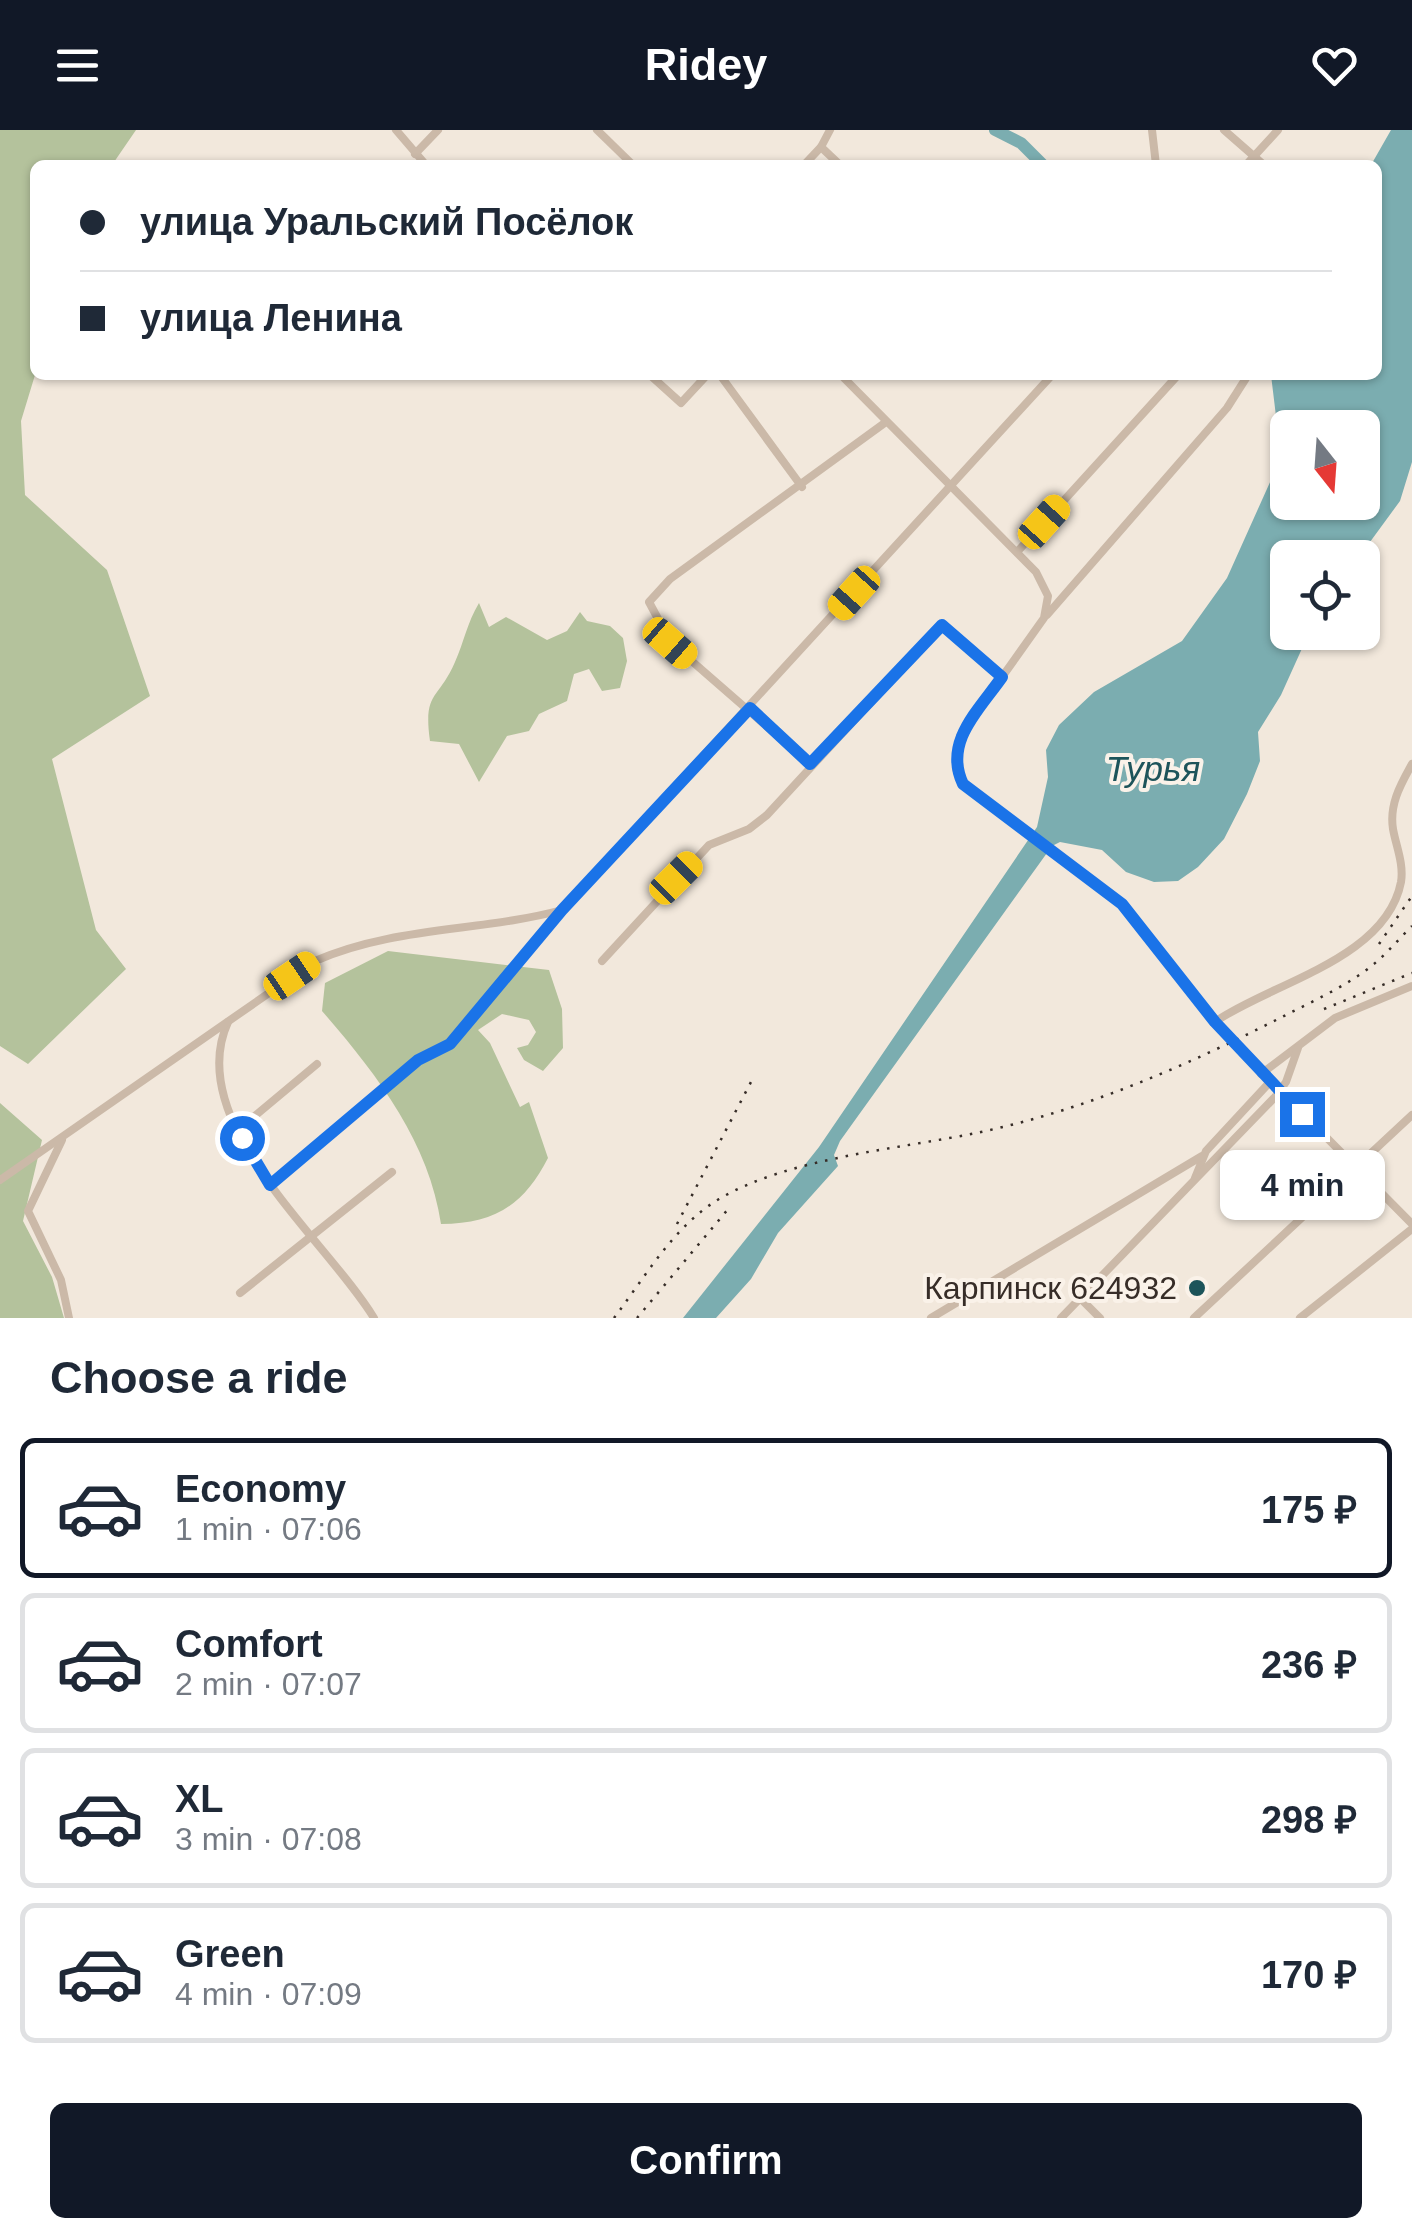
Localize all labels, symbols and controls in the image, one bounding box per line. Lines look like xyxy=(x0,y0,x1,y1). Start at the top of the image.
icon: menu xyxy=(50,38,105,93)
icon: heart xyxy=(1307,38,1362,93)
text: Ridey xyxy=(645,39,767,90)
text: улица Уральский Посёлок xyxy=(140,201,633,243)
text: улица Ленина xyxy=(140,297,402,339)
north arrow xyxy=(1270,410,1380,520)
map controls xyxy=(1270,410,1380,650)
car xyxy=(1013,490,1075,554)
button: locate xyxy=(1270,540,1380,650)
car xyxy=(823,561,885,625)
car xyxy=(638,612,702,674)
water label: Турья xyxy=(1106,749,1200,788)
car xyxy=(644,846,708,910)
car xyxy=(259,947,325,1005)
route end xyxy=(1280,1092,1325,1137)
route start xyxy=(220,1116,265,1161)
callout: 4 min xyxy=(1220,1149,1384,1219)
text: 4 min xyxy=(1261,1167,1344,1203)
place label: Карпинск 624932 xyxy=(924,1270,1177,1306)
marker: Карпинск 624932 xyxy=(1186,1277,1208,1299)
text: Choose a ride xyxy=(50,1352,348,1403)
icon: car xyxy=(55,1463,145,1553)
text: Economy xyxy=(175,1468,346,1510)
text: 175 ₽ xyxy=(1261,1489,1357,1531)
text: 1 min · 07:06 xyxy=(175,1511,362,1547)
icon: car xyxy=(55,1618,145,1708)
text: Comfort xyxy=(175,1623,323,1665)
text: 236 ₽ xyxy=(1261,1644,1357,1686)
text: 2 min · 07:07 xyxy=(175,1666,362,1702)
icon: car xyxy=(55,1773,145,1863)
text: XL xyxy=(175,1778,224,1820)
text: 298 ₽ xyxy=(1261,1799,1357,1841)
text: 3 min · 07:08 xyxy=(175,1821,362,1857)
icon: car xyxy=(55,1928,145,2018)
text: Green xyxy=(175,1933,285,1975)
text: 170 ₽ xyxy=(1261,1954,1357,1996)
text: 4 min · 07:09 xyxy=(175,1976,362,2012)
button: Confirm xyxy=(50,2103,1362,2218)

